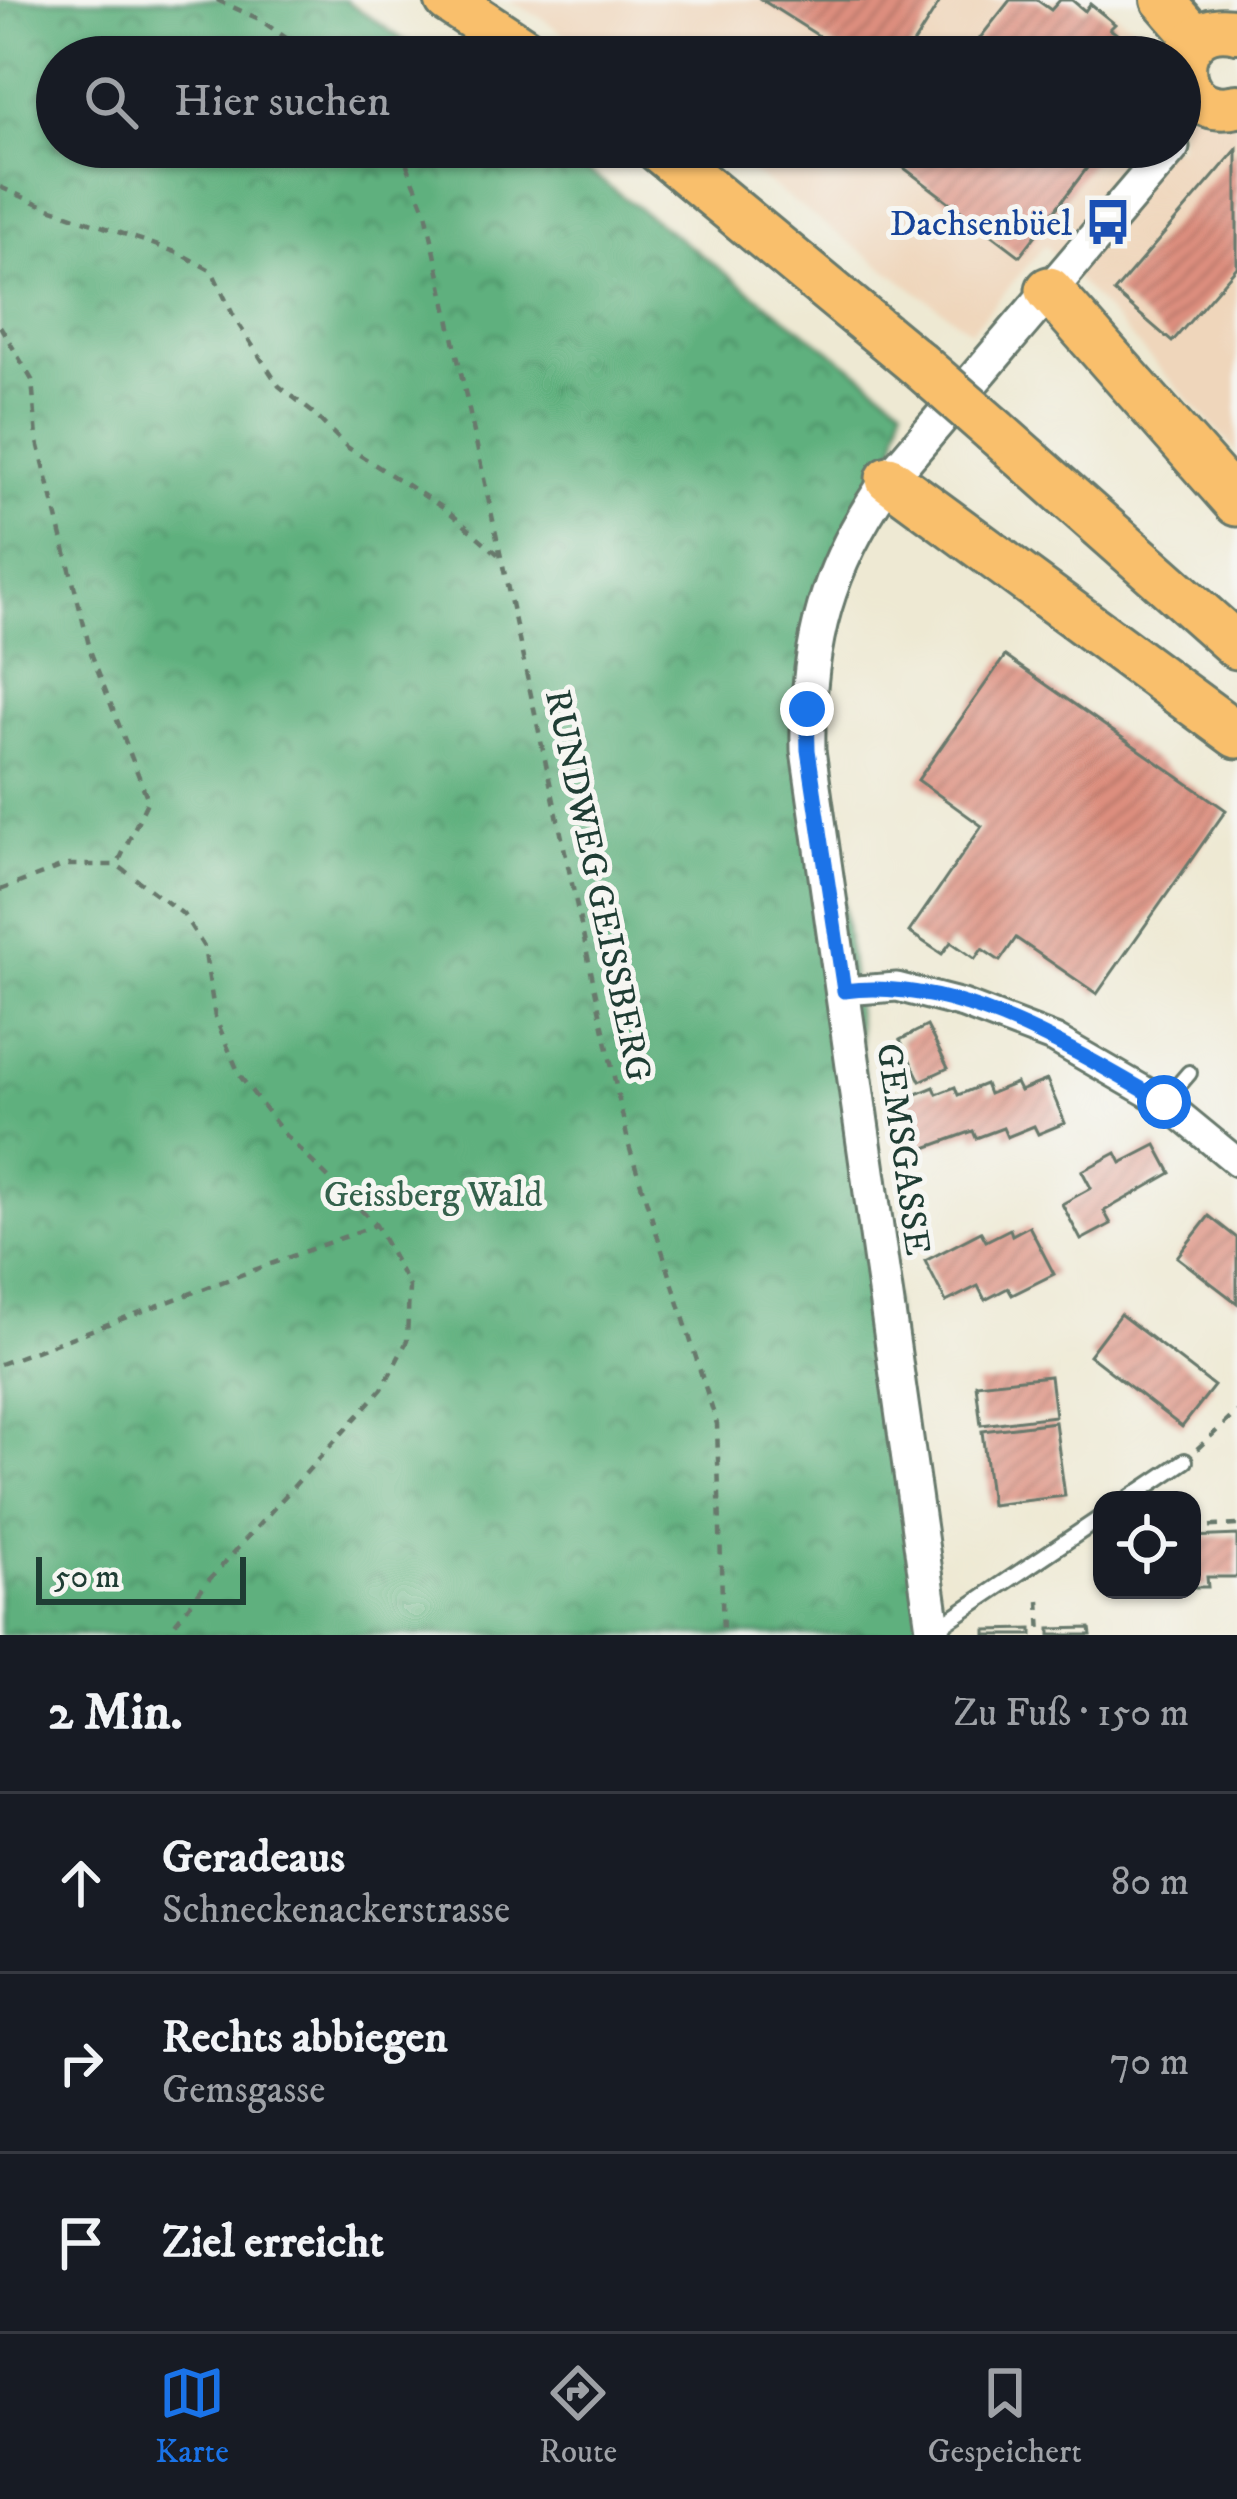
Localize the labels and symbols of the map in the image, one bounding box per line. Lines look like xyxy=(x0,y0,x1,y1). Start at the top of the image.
bus stop icon: Dachsenbüel xyxy=(1083,197,1133,247)
place label: Dachsenbüel xyxy=(890,202,1072,247)
route end xyxy=(780,682,834,736)
street label: RUNDWEG GEISSBERG xyxy=(534,686,661,1085)
street label: GEMSGASSE xyxy=(865,1040,940,1258)
route start xyxy=(1137,1075,1191,1129)
park label: Geissberg Wald xyxy=(324,1173,542,1218)
scale bar xyxy=(36,1551,246,1604)

